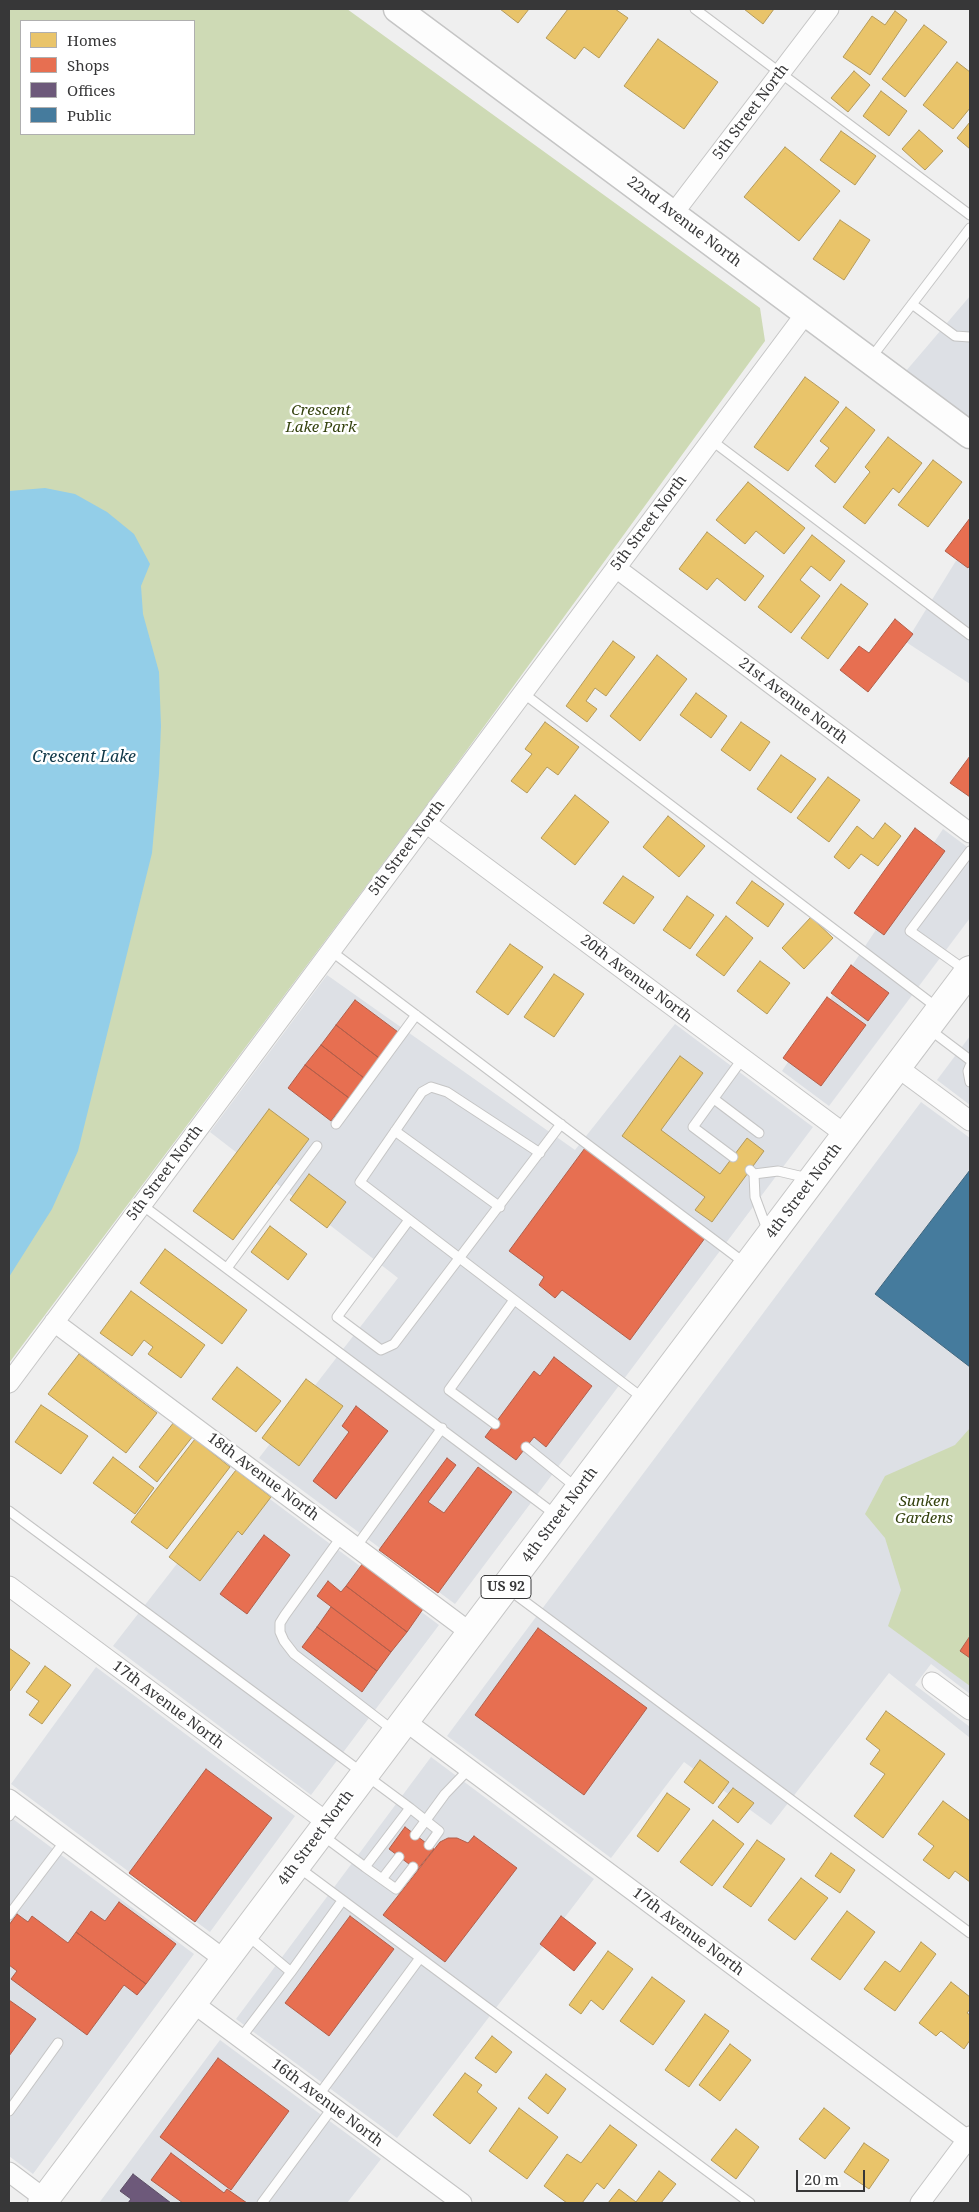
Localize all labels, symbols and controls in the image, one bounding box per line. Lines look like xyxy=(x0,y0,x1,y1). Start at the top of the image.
legend xyxy=(20,20,195,135)
text: Homes xyxy=(67,30,117,50)
text: Shops xyxy=(67,55,109,75)
street label: 5th Street North xyxy=(709,61,793,163)
text: Offices xyxy=(67,80,115,100)
text: Public xyxy=(67,105,112,125)
street label: 22nd Avenue North xyxy=(623,173,745,271)
park label: Crescent Lake Park xyxy=(285,402,357,437)
street label: 5th Street North xyxy=(607,472,691,574)
street label: 21st Avenue North xyxy=(735,654,851,748)
water label: Crescent Lake xyxy=(32,747,136,767)
street label: 5th Street North xyxy=(365,797,449,899)
street label: 20th Avenue North xyxy=(577,931,695,1027)
street label: 5th Street North xyxy=(123,1122,207,1224)
street label: 4th Street North xyxy=(762,1140,846,1242)
street label: 18th Avenue North xyxy=(204,1429,322,1525)
street label: 4th Street North xyxy=(518,1464,602,1566)
park label: Sunken Gardens xyxy=(895,1493,953,1528)
road number: US 92 xyxy=(481,1575,531,1598)
street label: 17th Avenue North xyxy=(109,1657,227,1753)
street label: 4th Street North xyxy=(274,1787,358,1889)
street label: 17th Avenue North xyxy=(629,1884,747,1980)
street label: 16th Avenue North xyxy=(268,2055,386,2151)
scale bar xyxy=(799,2160,868,2192)
text: 20 m xyxy=(804,2169,839,2189)

